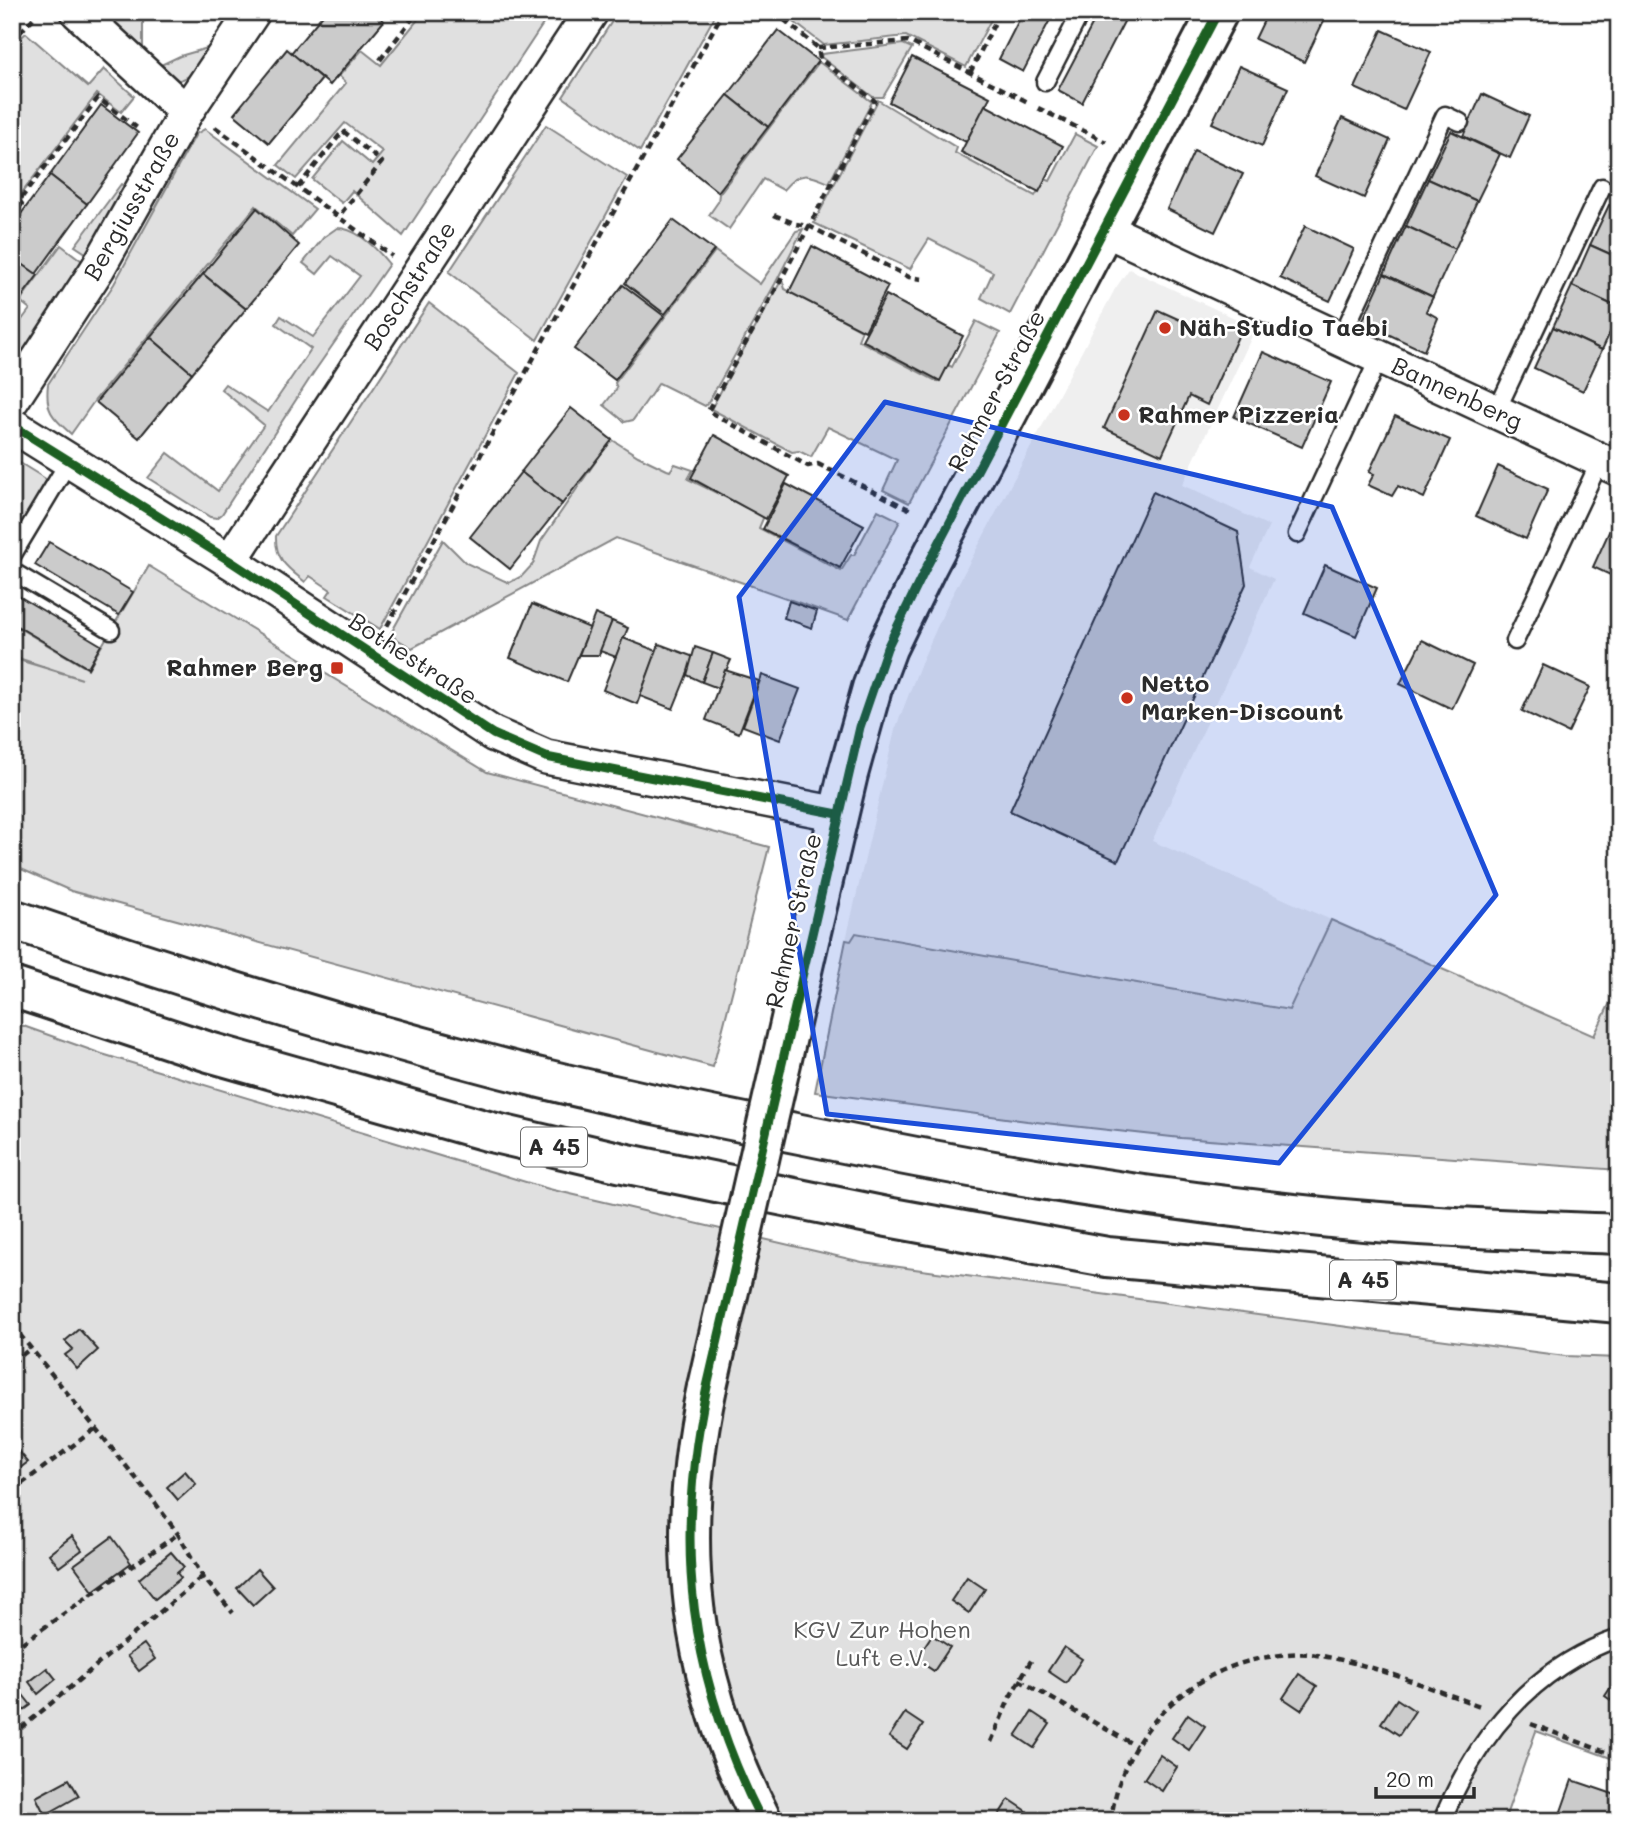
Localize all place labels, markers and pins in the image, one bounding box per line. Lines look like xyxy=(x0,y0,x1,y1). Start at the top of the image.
place label: Näh-Studio Taebi xyxy=(1179,311,1389,342)
marker: Näh-Studio Taebi xyxy=(1157,320,1173,336)
place label: Rahmer Pizzeria xyxy=(1138,398,1339,429)
marker: Rahmer Pizzeria xyxy=(1116,407,1132,423)
place label: Rahmer Berg xyxy=(166,651,323,682)
marker: Rahmer Berg xyxy=(329,660,345,676)
place label: Netto Marken-Discount xyxy=(1141,667,1343,726)
marker: Netto Marken-Discount xyxy=(1119,690,1135,706)

